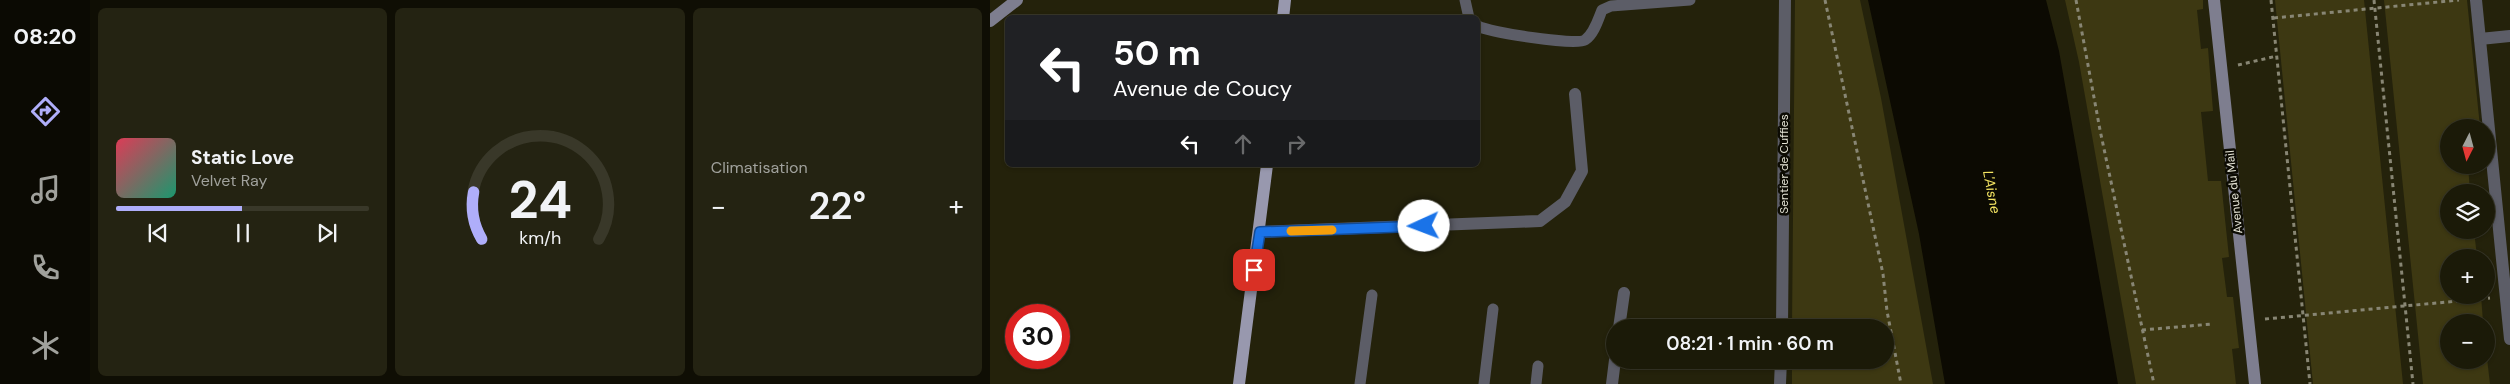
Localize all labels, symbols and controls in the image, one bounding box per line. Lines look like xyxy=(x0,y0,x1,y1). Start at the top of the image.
text: 08:20 xyxy=(13,22,77,51)
text: 50 m xyxy=(1113,30,1201,76)
icon: left xyxy=(1030,35,1095,100)
text: Avenue de Coucy xyxy=(1113,74,1292,103)
icon: directions xyxy=(28,94,63,129)
street label: Sentier de Cuffies xyxy=(1776,114,1792,214)
north arrow xyxy=(2440,119,2495,174)
map controls xyxy=(2440,119,2495,369)
icon: left xyxy=(1176,130,1204,158)
icon: ahead xyxy=(1229,130,1257,158)
icon: right xyxy=(1282,130,1310,158)
text: Static Love xyxy=(191,145,294,170)
street label: Avenue du Mail xyxy=(2222,150,2246,234)
text: Climatisation xyxy=(711,157,808,178)
text: 24 xyxy=(508,166,572,234)
water label: L'Aisne xyxy=(1979,169,2005,215)
text: Velvet Ray xyxy=(191,170,267,191)
icon: music xyxy=(28,172,63,207)
text: 22° xyxy=(809,181,866,231)
button: layers xyxy=(2440,184,2495,239)
text: − xyxy=(711,188,726,225)
text: + xyxy=(949,188,964,225)
position arrow xyxy=(1397,199,1449,251)
icon: previous xyxy=(144,219,172,247)
icon: pause xyxy=(229,219,257,247)
icon: next xyxy=(313,219,341,247)
text: km/h xyxy=(519,226,561,250)
pin xyxy=(1233,249,1275,291)
button: + xyxy=(2440,249,2495,304)
icon: phone xyxy=(28,250,63,285)
icon: arrive xyxy=(1240,256,1268,284)
speed limit sign: 30 xyxy=(1005,304,1070,369)
button: − xyxy=(2440,314,2495,369)
icon: climate xyxy=(28,328,63,363)
text: 08:21 · 1 min · 60 m xyxy=(1666,331,1834,356)

